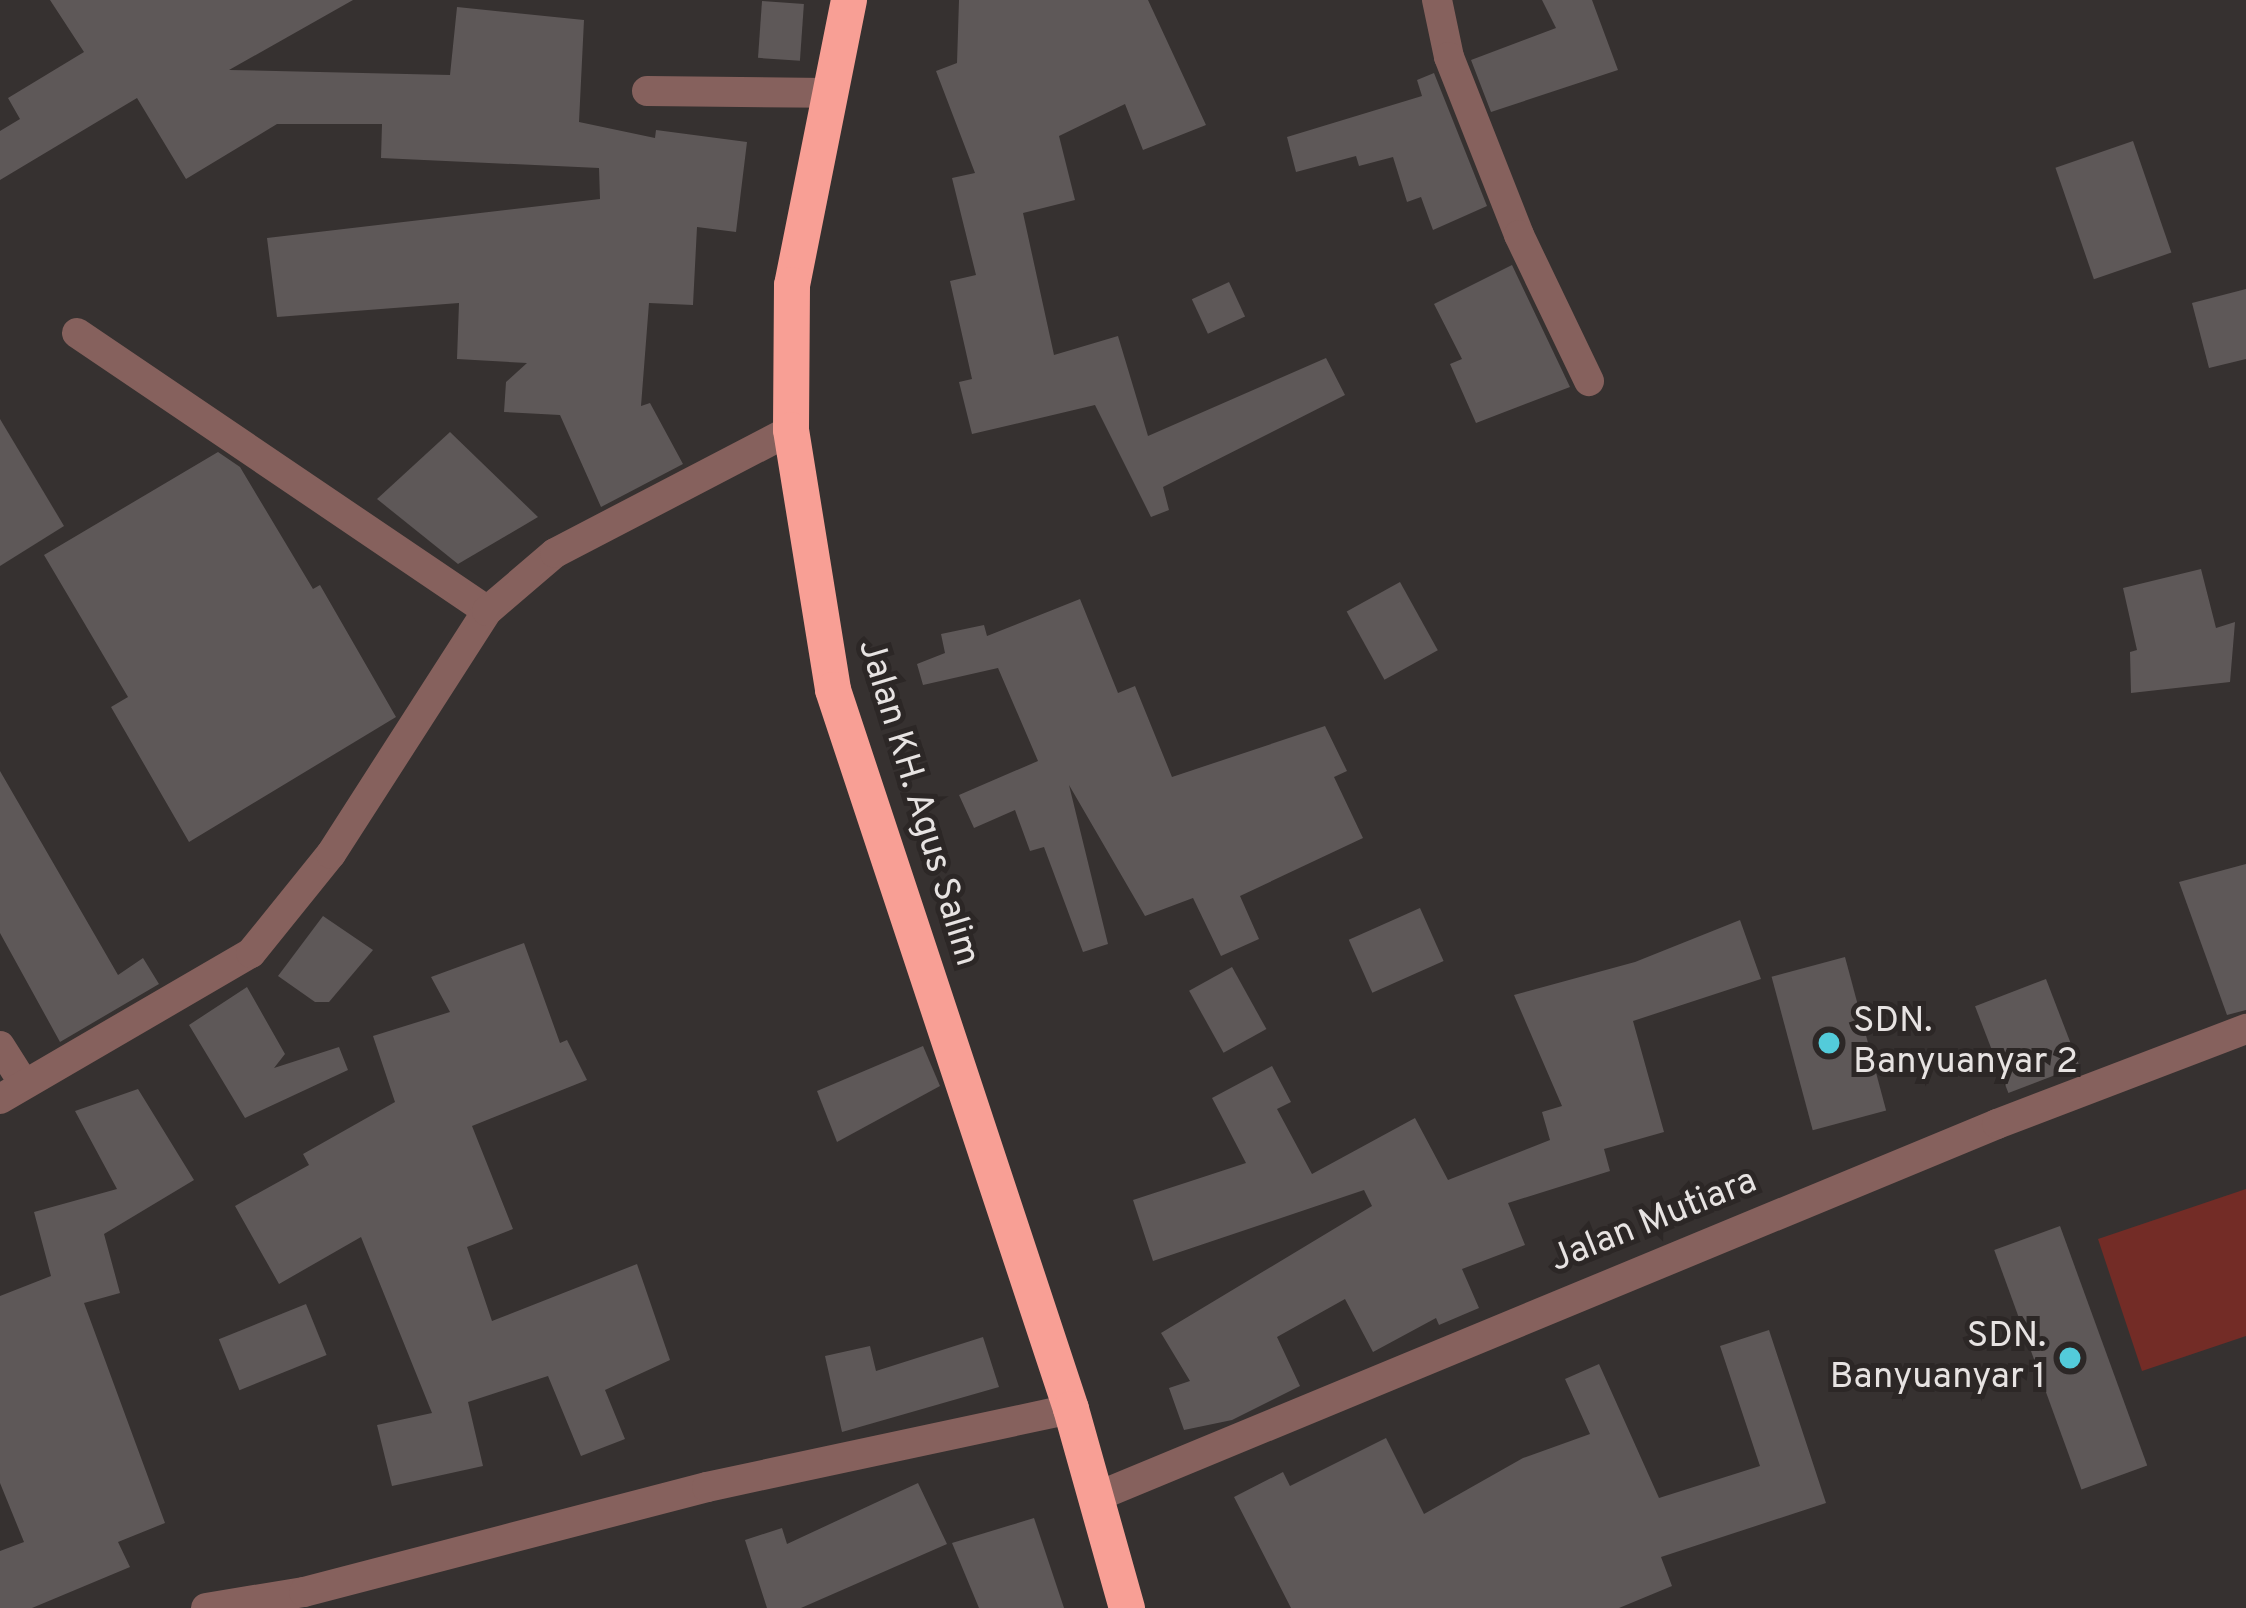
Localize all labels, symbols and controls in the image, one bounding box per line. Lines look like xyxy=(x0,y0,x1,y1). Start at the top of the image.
street label: Jalan KH. Agus Salim xyxy=(847,634,987,972)
place label: SDN. Banyuanyar 2 xyxy=(1853,1000,2078,1085)
marker: SDN. Banyuanyar 2 xyxy=(1816,1030,1842,1056)
street label: Jalan Mutiara xyxy=(1544,1161,1764,1283)
place label: SDN. Banyuanyar 1 xyxy=(1830,1315,2046,1400)
marker: SDN. Banyuanyar 1 xyxy=(2057,1345,2083,1371)

